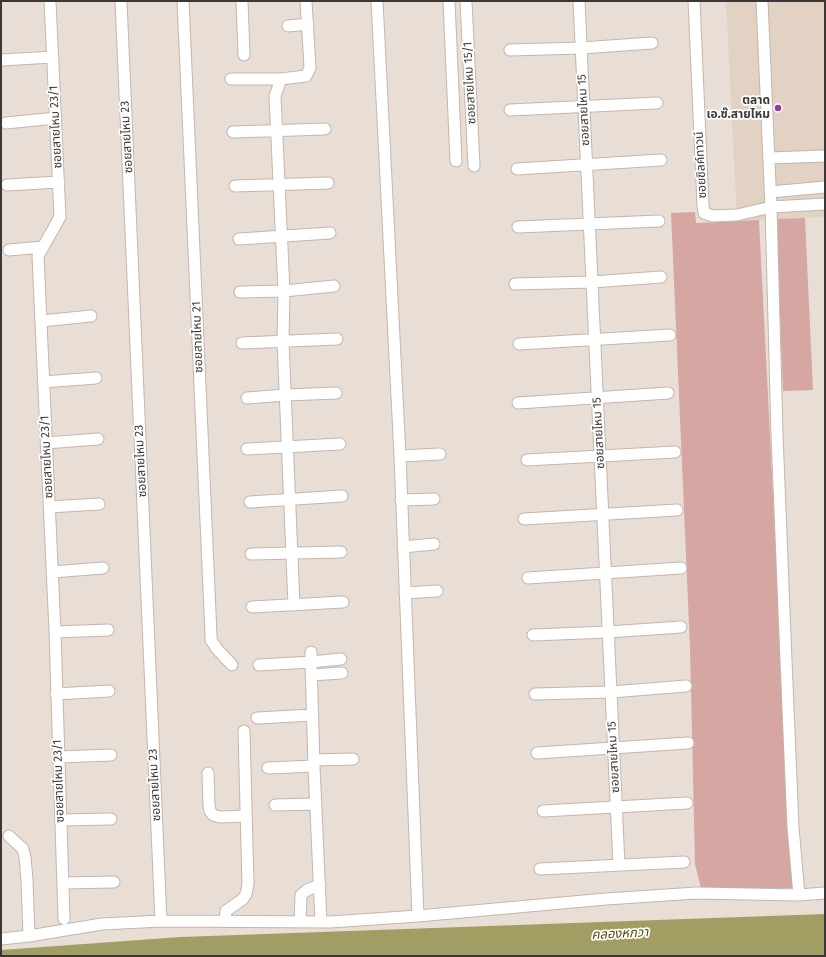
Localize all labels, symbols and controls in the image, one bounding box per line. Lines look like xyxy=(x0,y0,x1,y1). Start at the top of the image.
street label: ซอยสายไหม 15/1 xyxy=(461,41,479,125)
street label: ซอยสายไหม 15 xyxy=(575,74,593,146)
street label: ซอยสายไหม 23/1 xyxy=(47,85,65,169)
place label: ตลาด เอ.ซ๊.สายไหม xyxy=(707,94,770,122)
street label: ซอยสายไหม 23 xyxy=(118,100,136,174)
marker: ตลาด เอ.ซ๊.สายไหม xyxy=(773,103,783,113)
street label: ซอยซิลค์ทาวน์ xyxy=(692,131,710,199)
street label: ซอยสายไหม 21 xyxy=(190,301,206,373)
street label: ซอยสายไหม 15 xyxy=(590,397,608,469)
street label: ซอยสายไหม 23/1 xyxy=(38,415,56,499)
street label: ซอยสายไหม 23 xyxy=(132,424,150,498)
street label: ซอยสายไหม 15 xyxy=(605,721,623,793)
street label: ซอยสายไหม 23/1 xyxy=(50,739,68,823)
street label: ซอยสายไหม 23 xyxy=(146,748,164,822)
water label: คลองหกวา xyxy=(591,925,649,943)

